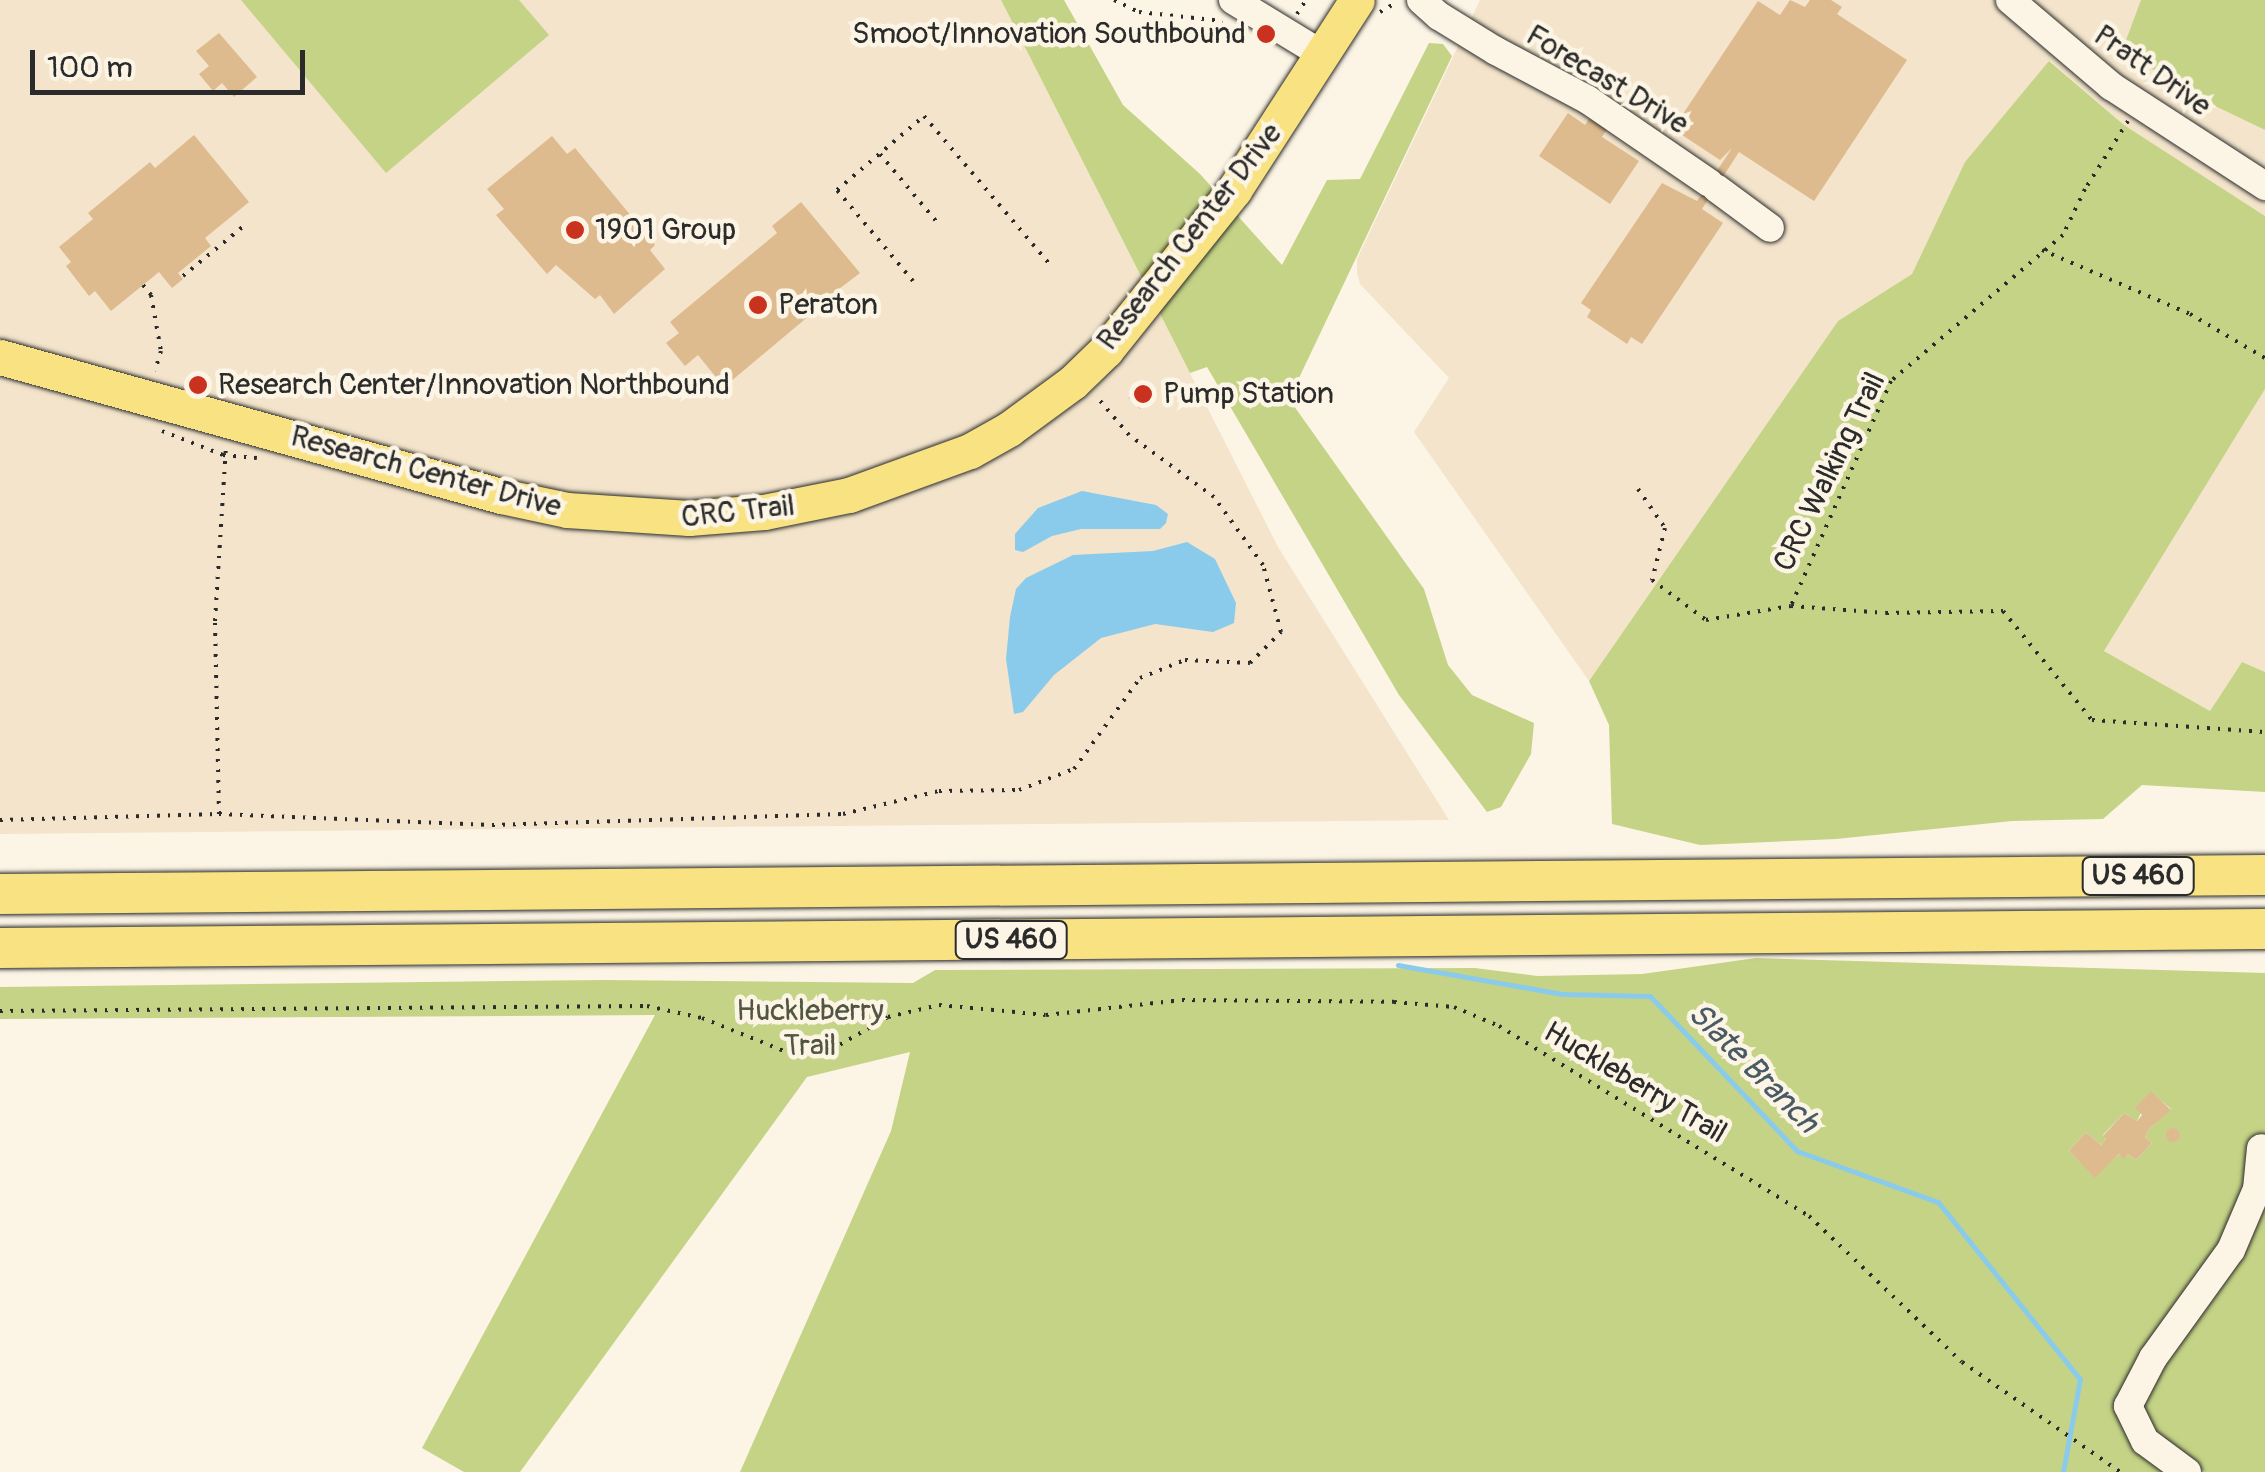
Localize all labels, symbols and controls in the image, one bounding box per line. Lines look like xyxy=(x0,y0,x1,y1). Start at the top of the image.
place label: Smoot/Innovation Southbound xyxy=(852,16,1246,52)
street label: Forecast Drive xyxy=(1519,17,1695,143)
street label: Pratt Drive xyxy=(2087,18,2217,124)
marker: Smoot/Innovation Southbound xyxy=(1255,23,1277,45)
scale bar xyxy=(35,30,310,92)
text: 100 m xyxy=(47,49,133,86)
street label: Research Center Drive xyxy=(1090,116,1290,358)
place label: 1901 Group xyxy=(595,212,736,248)
marker: 1901 Group xyxy=(564,219,586,241)
place label: Peraton xyxy=(778,287,878,323)
marker: Peraton xyxy=(747,294,769,316)
place label: Research Center/Innovation Northbound xyxy=(218,367,730,403)
street label: CRC Walking Trail xyxy=(1766,367,1894,577)
marker: Research Center/Innovation Northbound xyxy=(187,374,209,396)
place label: Pump Station xyxy=(1163,376,1334,412)
marker: Pump Station xyxy=(1132,383,1154,405)
street label: Research Center Drive xyxy=(287,419,565,525)
street label: CRC Trail xyxy=(680,488,796,536)
road number: US 460 xyxy=(2080,853,2196,899)
road number: US 460 xyxy=(954,917,1068,963)
park label: Huckleberry Trail xyxy=(736,993,884,1064)
water label: Slate Branch xyxy=(1680,995,1826,1141)
street label: Huckleberry Trail xyxy=(1537,1014,1733,1152)

